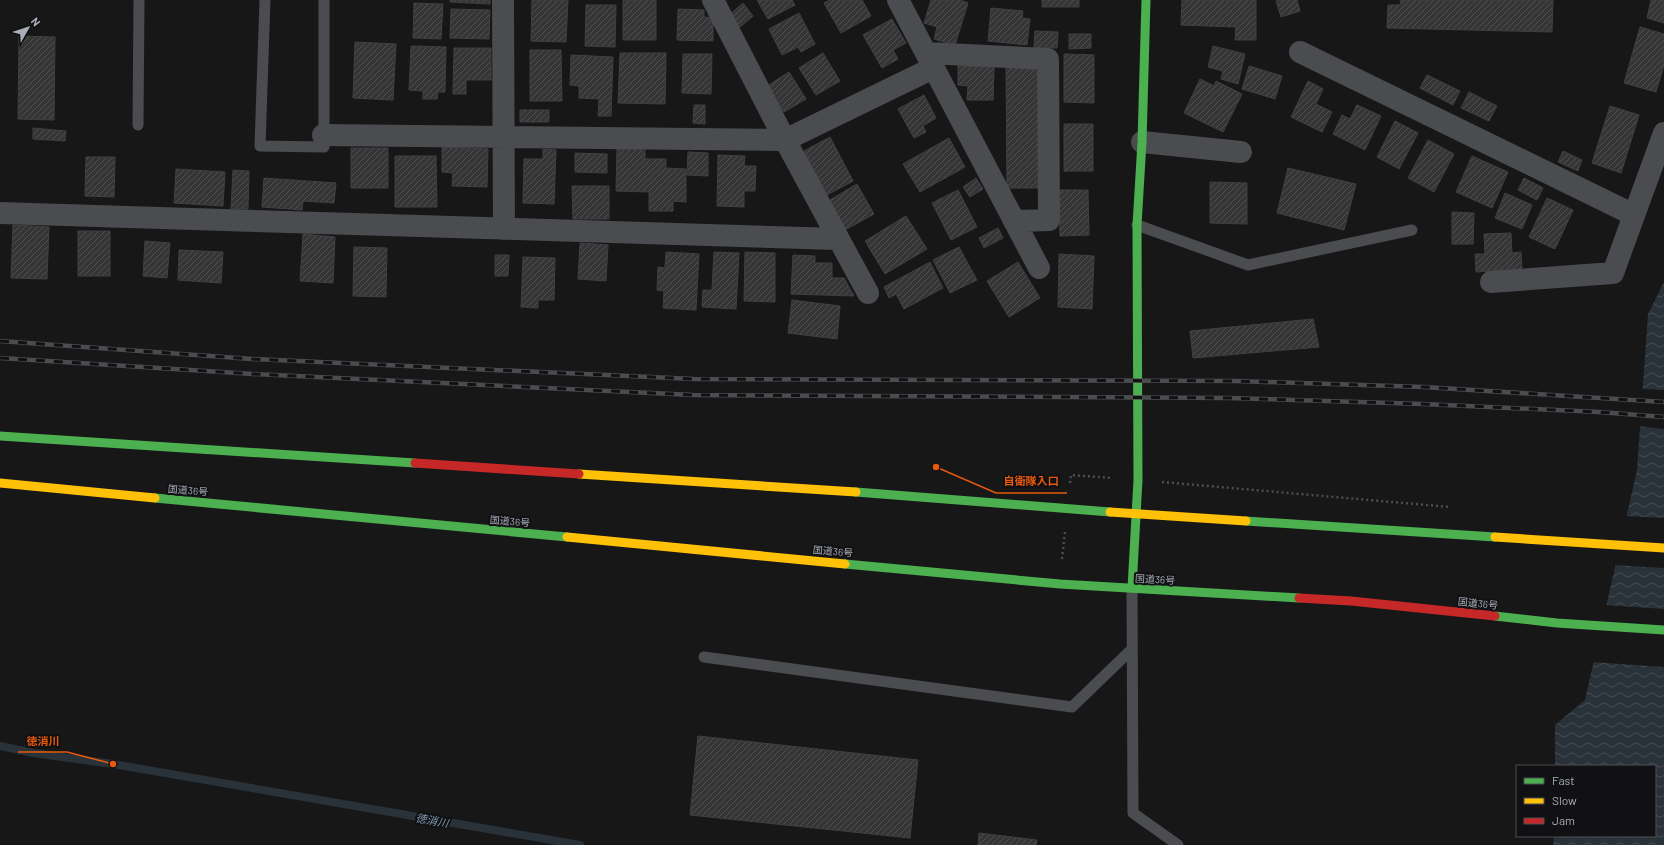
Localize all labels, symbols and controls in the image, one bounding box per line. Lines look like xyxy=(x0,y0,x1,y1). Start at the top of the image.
north arrow xyxy=(8,8,48,48)
text: N xyxy=(29,14,44,28)
callout: 自衛隊入口 xyxy=(996,470,1067,493)
text: 自衛隊入口 xyxy=(1004,474,1059,487)
street label: 国道36号 xyxy=(167,482,209,498)
street label: 国道36号 xyxy=(489,513,531,529)
street label: 国道36号 xyxy=(812,543,854,559)
street label: 国道36号 xyxy=(1135,572,1175,586)
street label: 国道36号 xyxy=(1457,595,1499,611)
callout: 徳消川 xyxy=(18,729,67,752)
text: 徳消川 xyxy=(27,734,60,747)
legend xyxy=(1516,765,1656,837)
text: Fast xyxy=(1552,773,1575,787)
text: Slow xyxy=(1552,793,1577,807)
water label: 徳消川 xyxy=(415,811,450,829)
text: Jam xyxy=(1552,813,1575,827)

